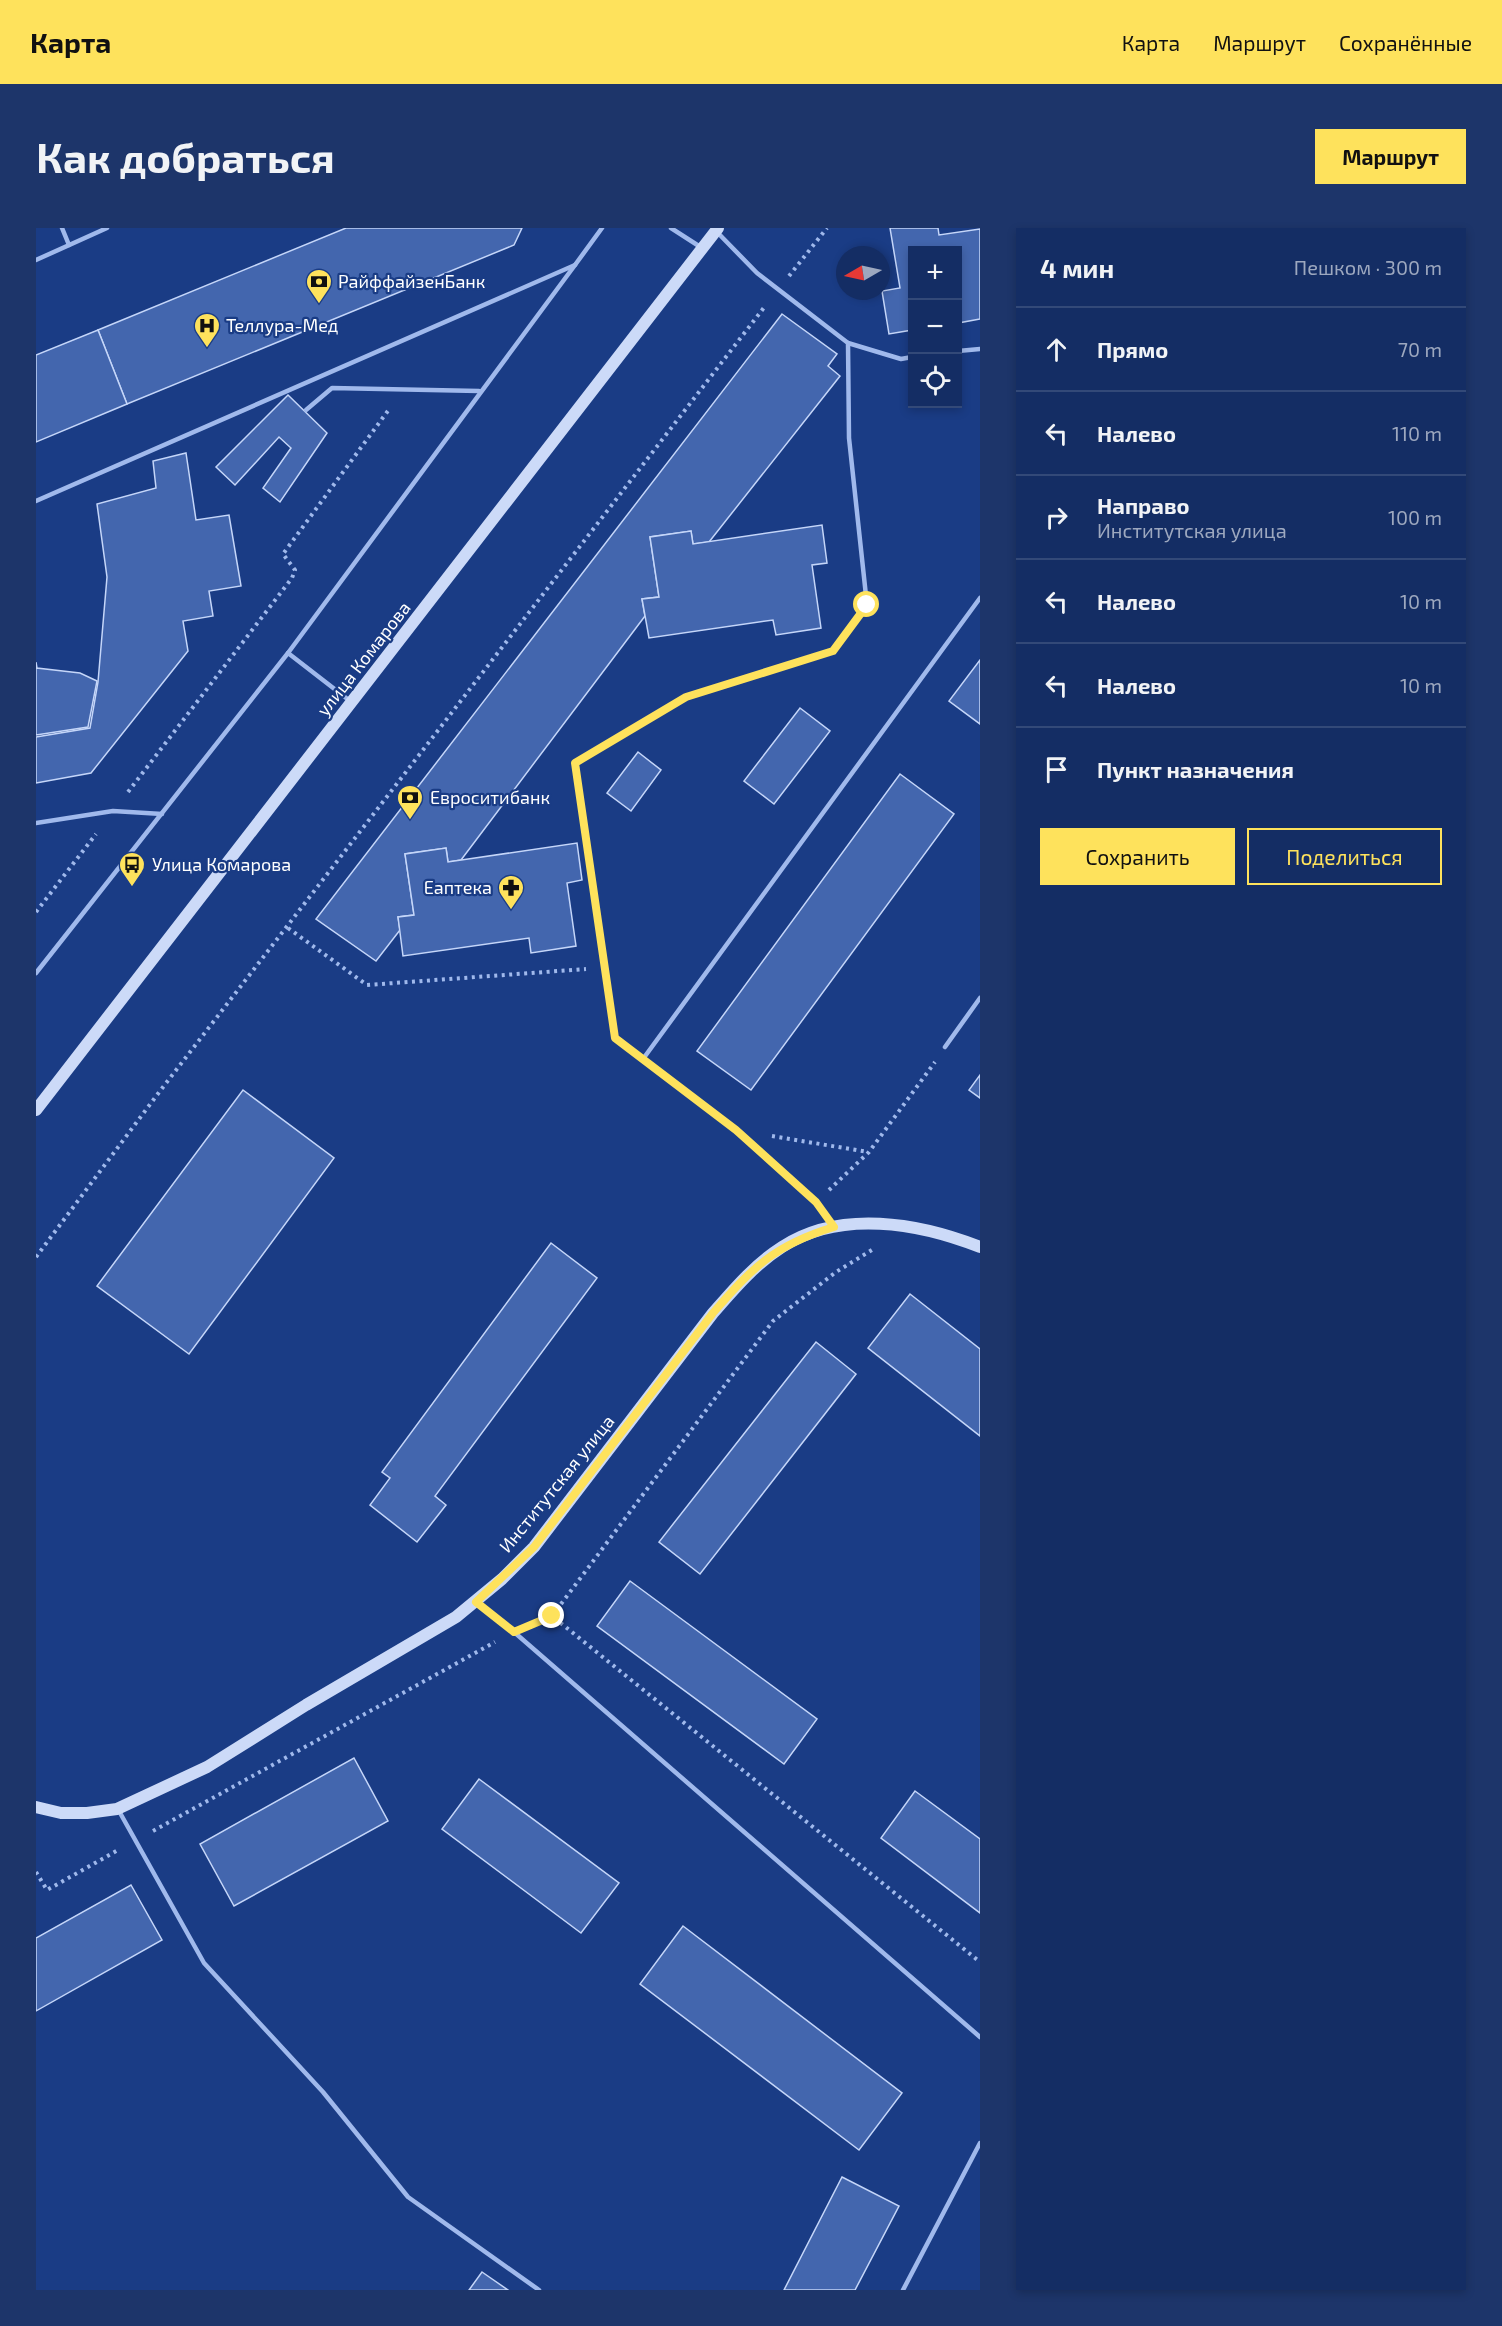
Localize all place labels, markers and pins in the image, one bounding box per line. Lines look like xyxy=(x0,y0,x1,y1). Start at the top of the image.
bank icon: РайффайзенБанк xyxy=(304,267,334,305)
place label: РайффайзенБанк xyxy=(338,270,486,292)
hospital icon: Теллура-Мед xyxy=(192,311,222,349)
place label: Теллура-Мед xyxy=(226,314,338,336)
bank icon: Евроситибанк xyxy=(395,783,425,821)
place label: Евроситибанк xyxy=(430,786,550,808)
bus stop icon: Улица Комарова xyxy=(117,850,147,888)
place label: Улица Комарова xyxy=(152,853,291,875)
pharmacy icon: Еаптека xyxy=(496,873,526,911)
place label: Еаптека xyxy=(424,876,492,898)

